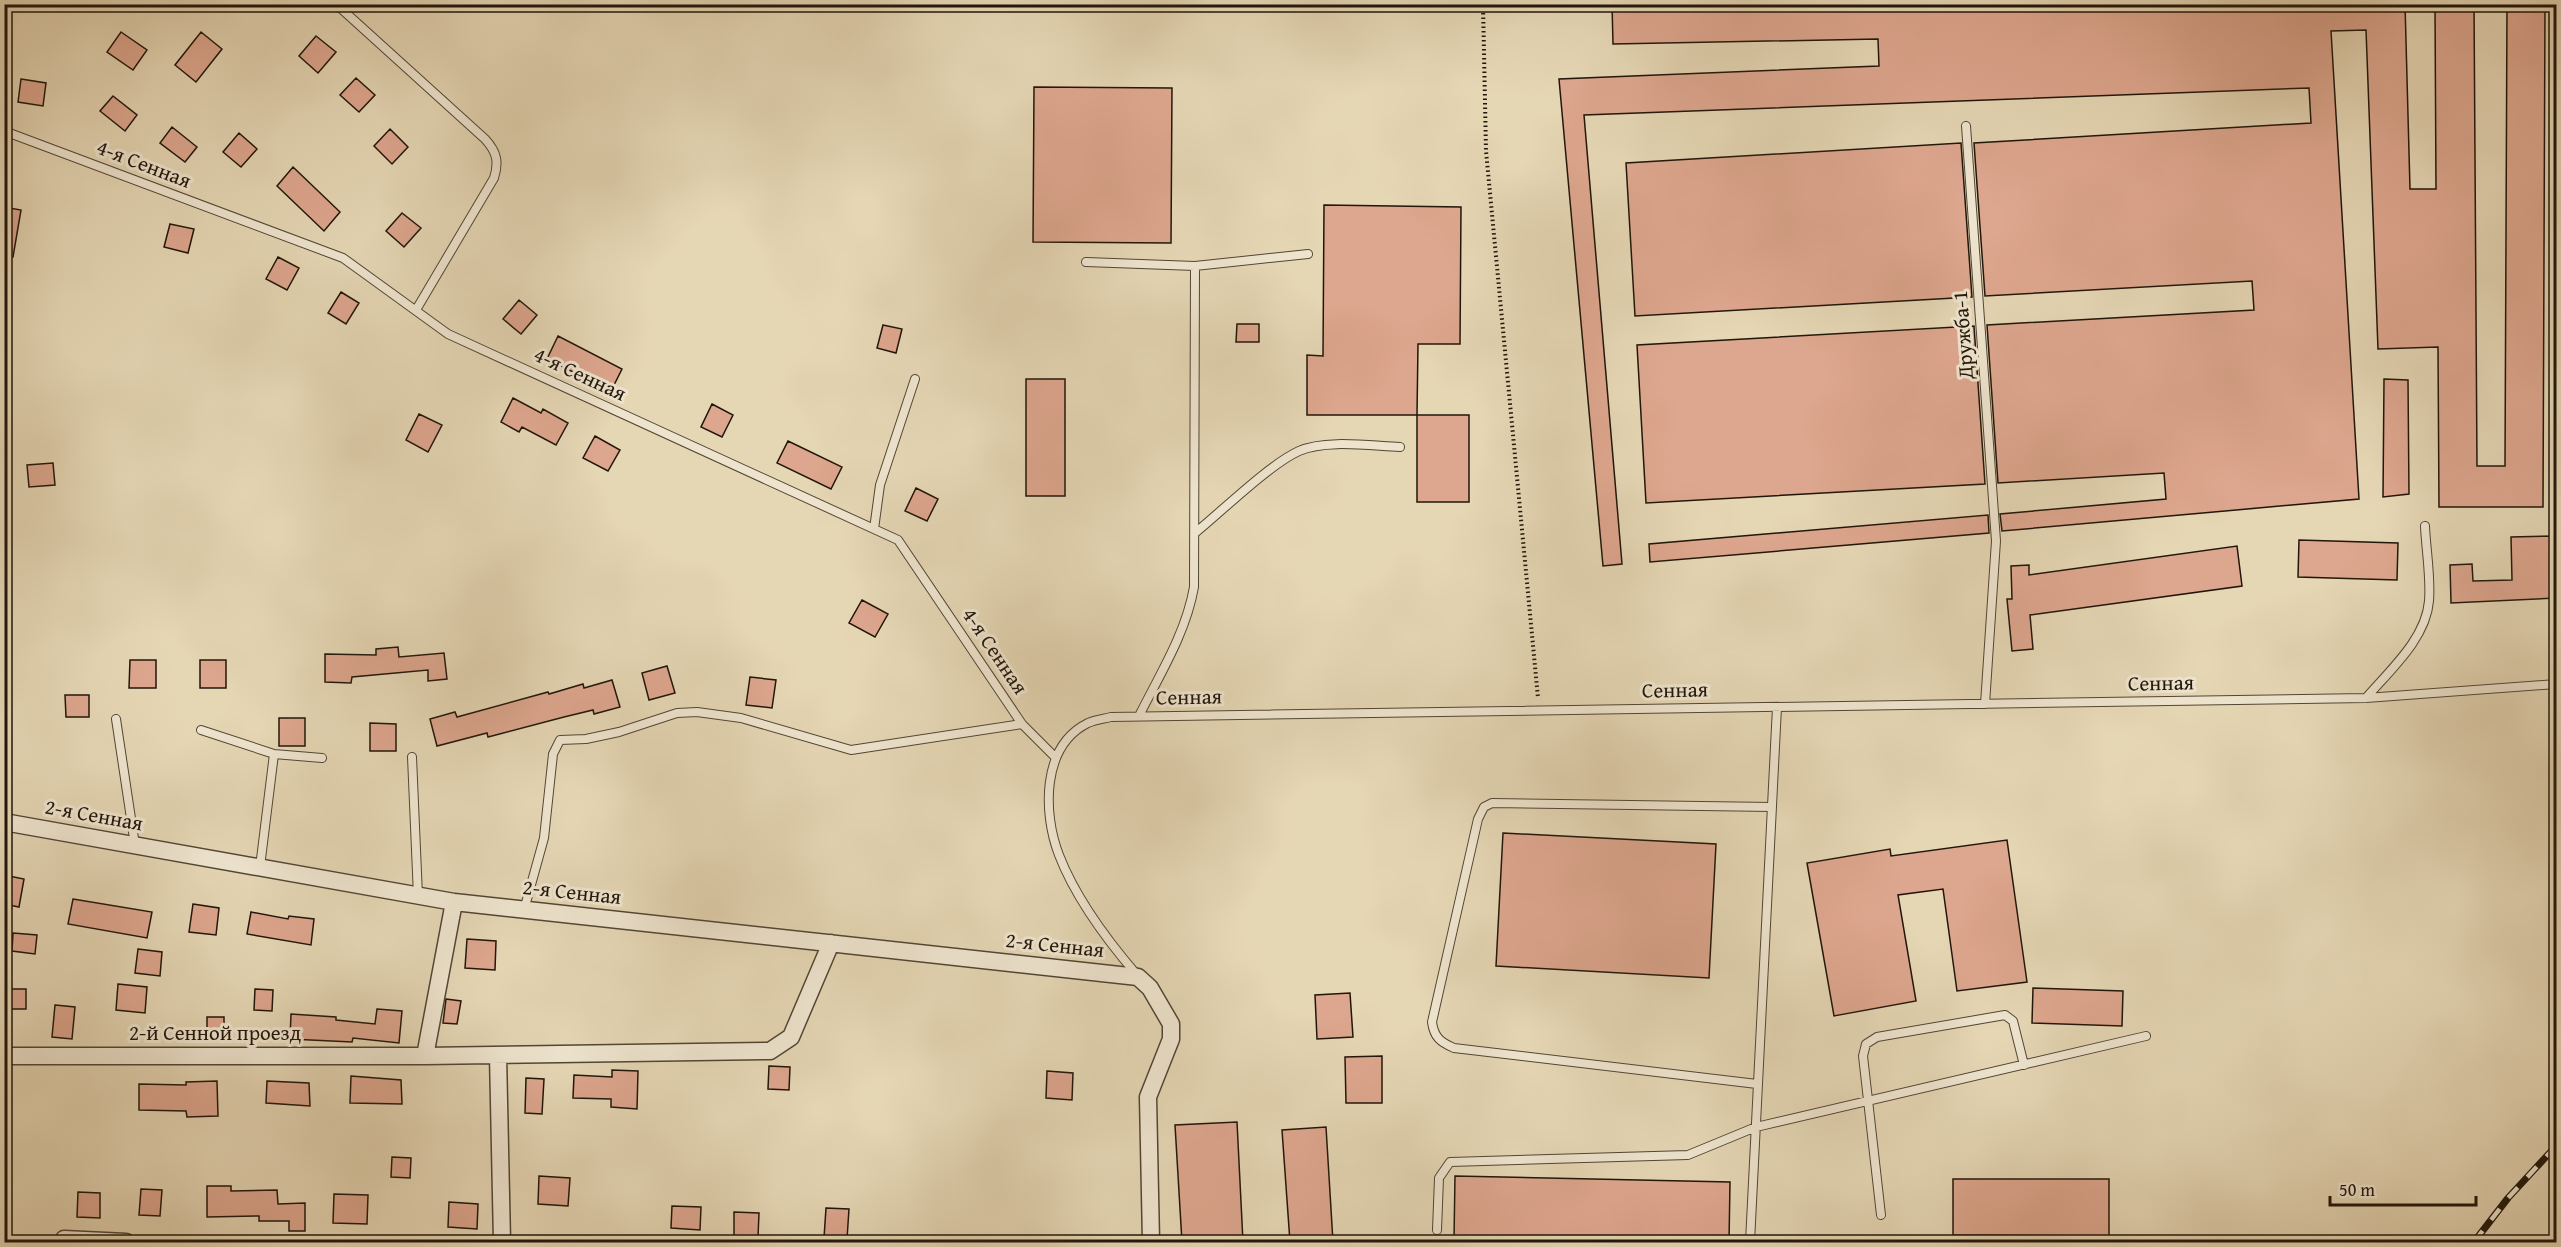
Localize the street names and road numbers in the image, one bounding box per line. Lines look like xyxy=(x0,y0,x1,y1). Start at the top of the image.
street label: 4-я Сенная xyxy=(92,131,196,196)
street label: Дружба-1 xyxy=(1944,290,1981,381)
street label: 4-я Сенная xyxy=(529,339,632,409)
street label: 4-я Сенная xyxy=(955,601,1036,701)
street label: Сенная xyxy=(2128,666,2195,699)
street label: Сенная xyxy=(1642,673,1709,706)
street label: Сенная xyxy=(1156,680,1223,713)
street label: 2-я Сенная xyxy=(43,791,146,838)
street label: 2-я Сенная xyxy=(521,871,623,912)
street label: 2-я Сенная xyxy=(1004,924,1106,965)
street label: 2-й Сенной проезд xyxy=(129,1017,302,1048)

